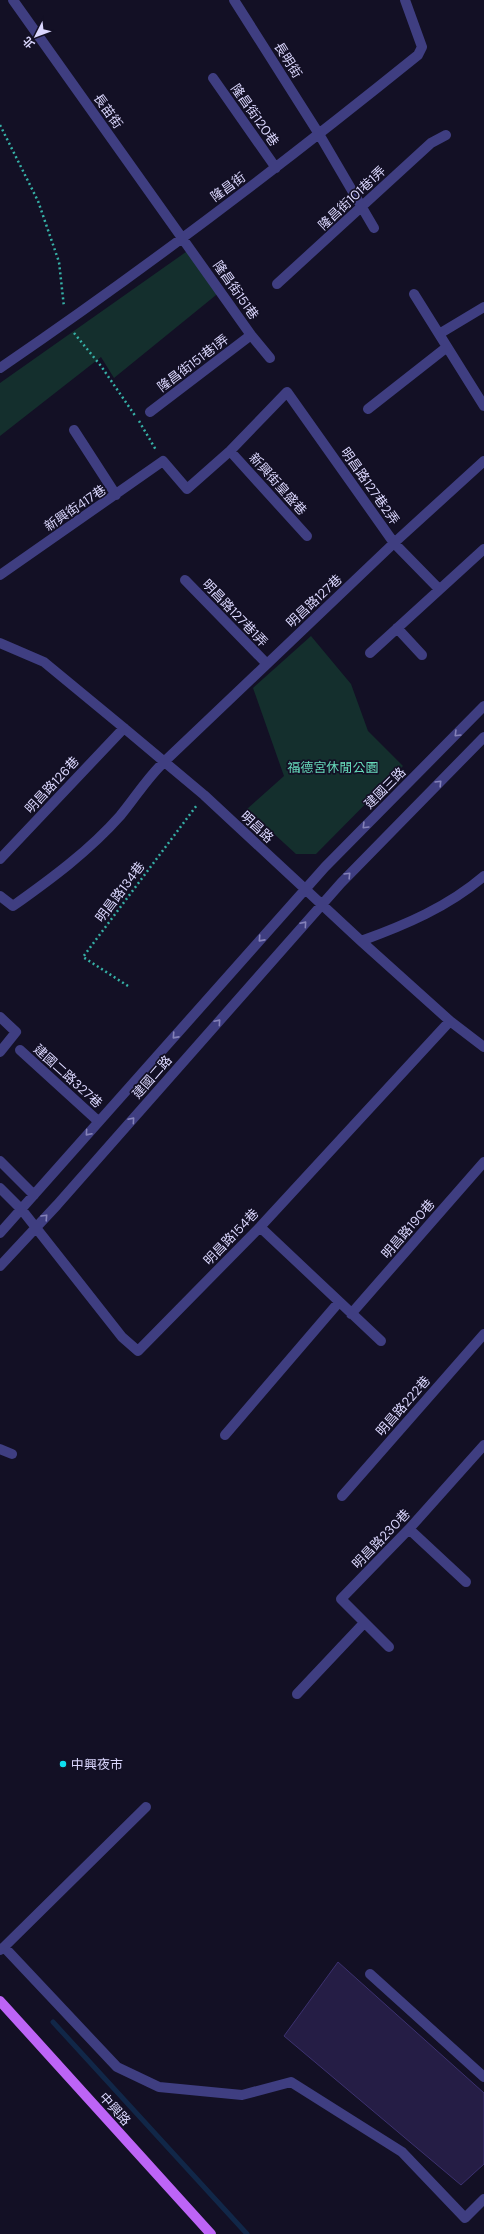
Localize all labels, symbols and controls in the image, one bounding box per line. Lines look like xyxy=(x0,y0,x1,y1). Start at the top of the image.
north arrow xyxy=(16,16,56,56)
text: 北 xyxy=(20,34,37,51)
street label: 長明街 xyxy=(270,39,306,81)
street label: 隆昌街120巷 xyxy=(227,81,283,149)
street label: 長苗街 xyxy=(90,90,126,132)
street label: 隆昌街101巷1弄 xyxy=(315,162,389,234)
street label: 隆昌街 xyxy=(207,169,249,205)
street label: 隆昌街151巷 xyxy=(210,257,262,323)
street label: 隆昌街151巷1弄 xyxy=(154,331,232,395)
street label: 明昌路127巷2弄 xyxy=(337,444,403,528)
street label: 新興街皇盛巷 xyxy=(246,449,310,519)
street label: 新興街417巷 xyxy=(41,481,109,535)
street label: 明昌路127巷 xyxy=(283,571,345,631)
street label: 明昌路127巷1弄 xyxy=(199,576,271,650)
one-way arrow xyxy=(454,729,461,737)
street label: 明昌路126巷 xyxy=(21,753,83,817)
park label: 福德宮休閒公園 xyxy=(287,759,379,776)
street label: 建國三路 xyxy=(361,764,409,812)
one-way arrow xyxy=(434,780,442,788)
street label: 明昌路 xyxy=(237,807,277,847)
one-way arrow xyxy=(362,821,370,829)
street label: 明昌路134巷 xyxy=(92,858,148,926)
one-way arrow xyxy=(343,872,351,880)
one-way arrow xyxy=(299,922,306,929)
one-way arrow xyxy=(259,934,266,942)
one-way arrow xyxy=(213,1019,220,1027)
one-way arrow xyxy=(172,1031,179,1038)
street label: 建國二路327巷 xyxy=(30,1041,106,1111)
street label: 建國二路 xyxy=(129,1052,175,1102)
one-way arrow xyxy=(127,1117,134,1124)
one-way arrow xyxy=(86,1128,93,1135)
street label: 明昌路190巷 xyxy=(378,1196,438,1262)
street label: 明昌路154巷 xyxy=(200,1205,262,1269)
one-way arrow xyxy=(41,1214,48,1222)
street label: 明昌路222巷 xyxy=(372,1372,434,1440)
street label: 明昌路230巷 xyxy=(348,1506,414,1572)
place label: 中興夜市 xyxy=(71,1756,123,1773)
marker: 中興夜市 xyxy=(58,1759,68,1769)
street label: 中興路 xyxy=(96,2089,134,2129)

